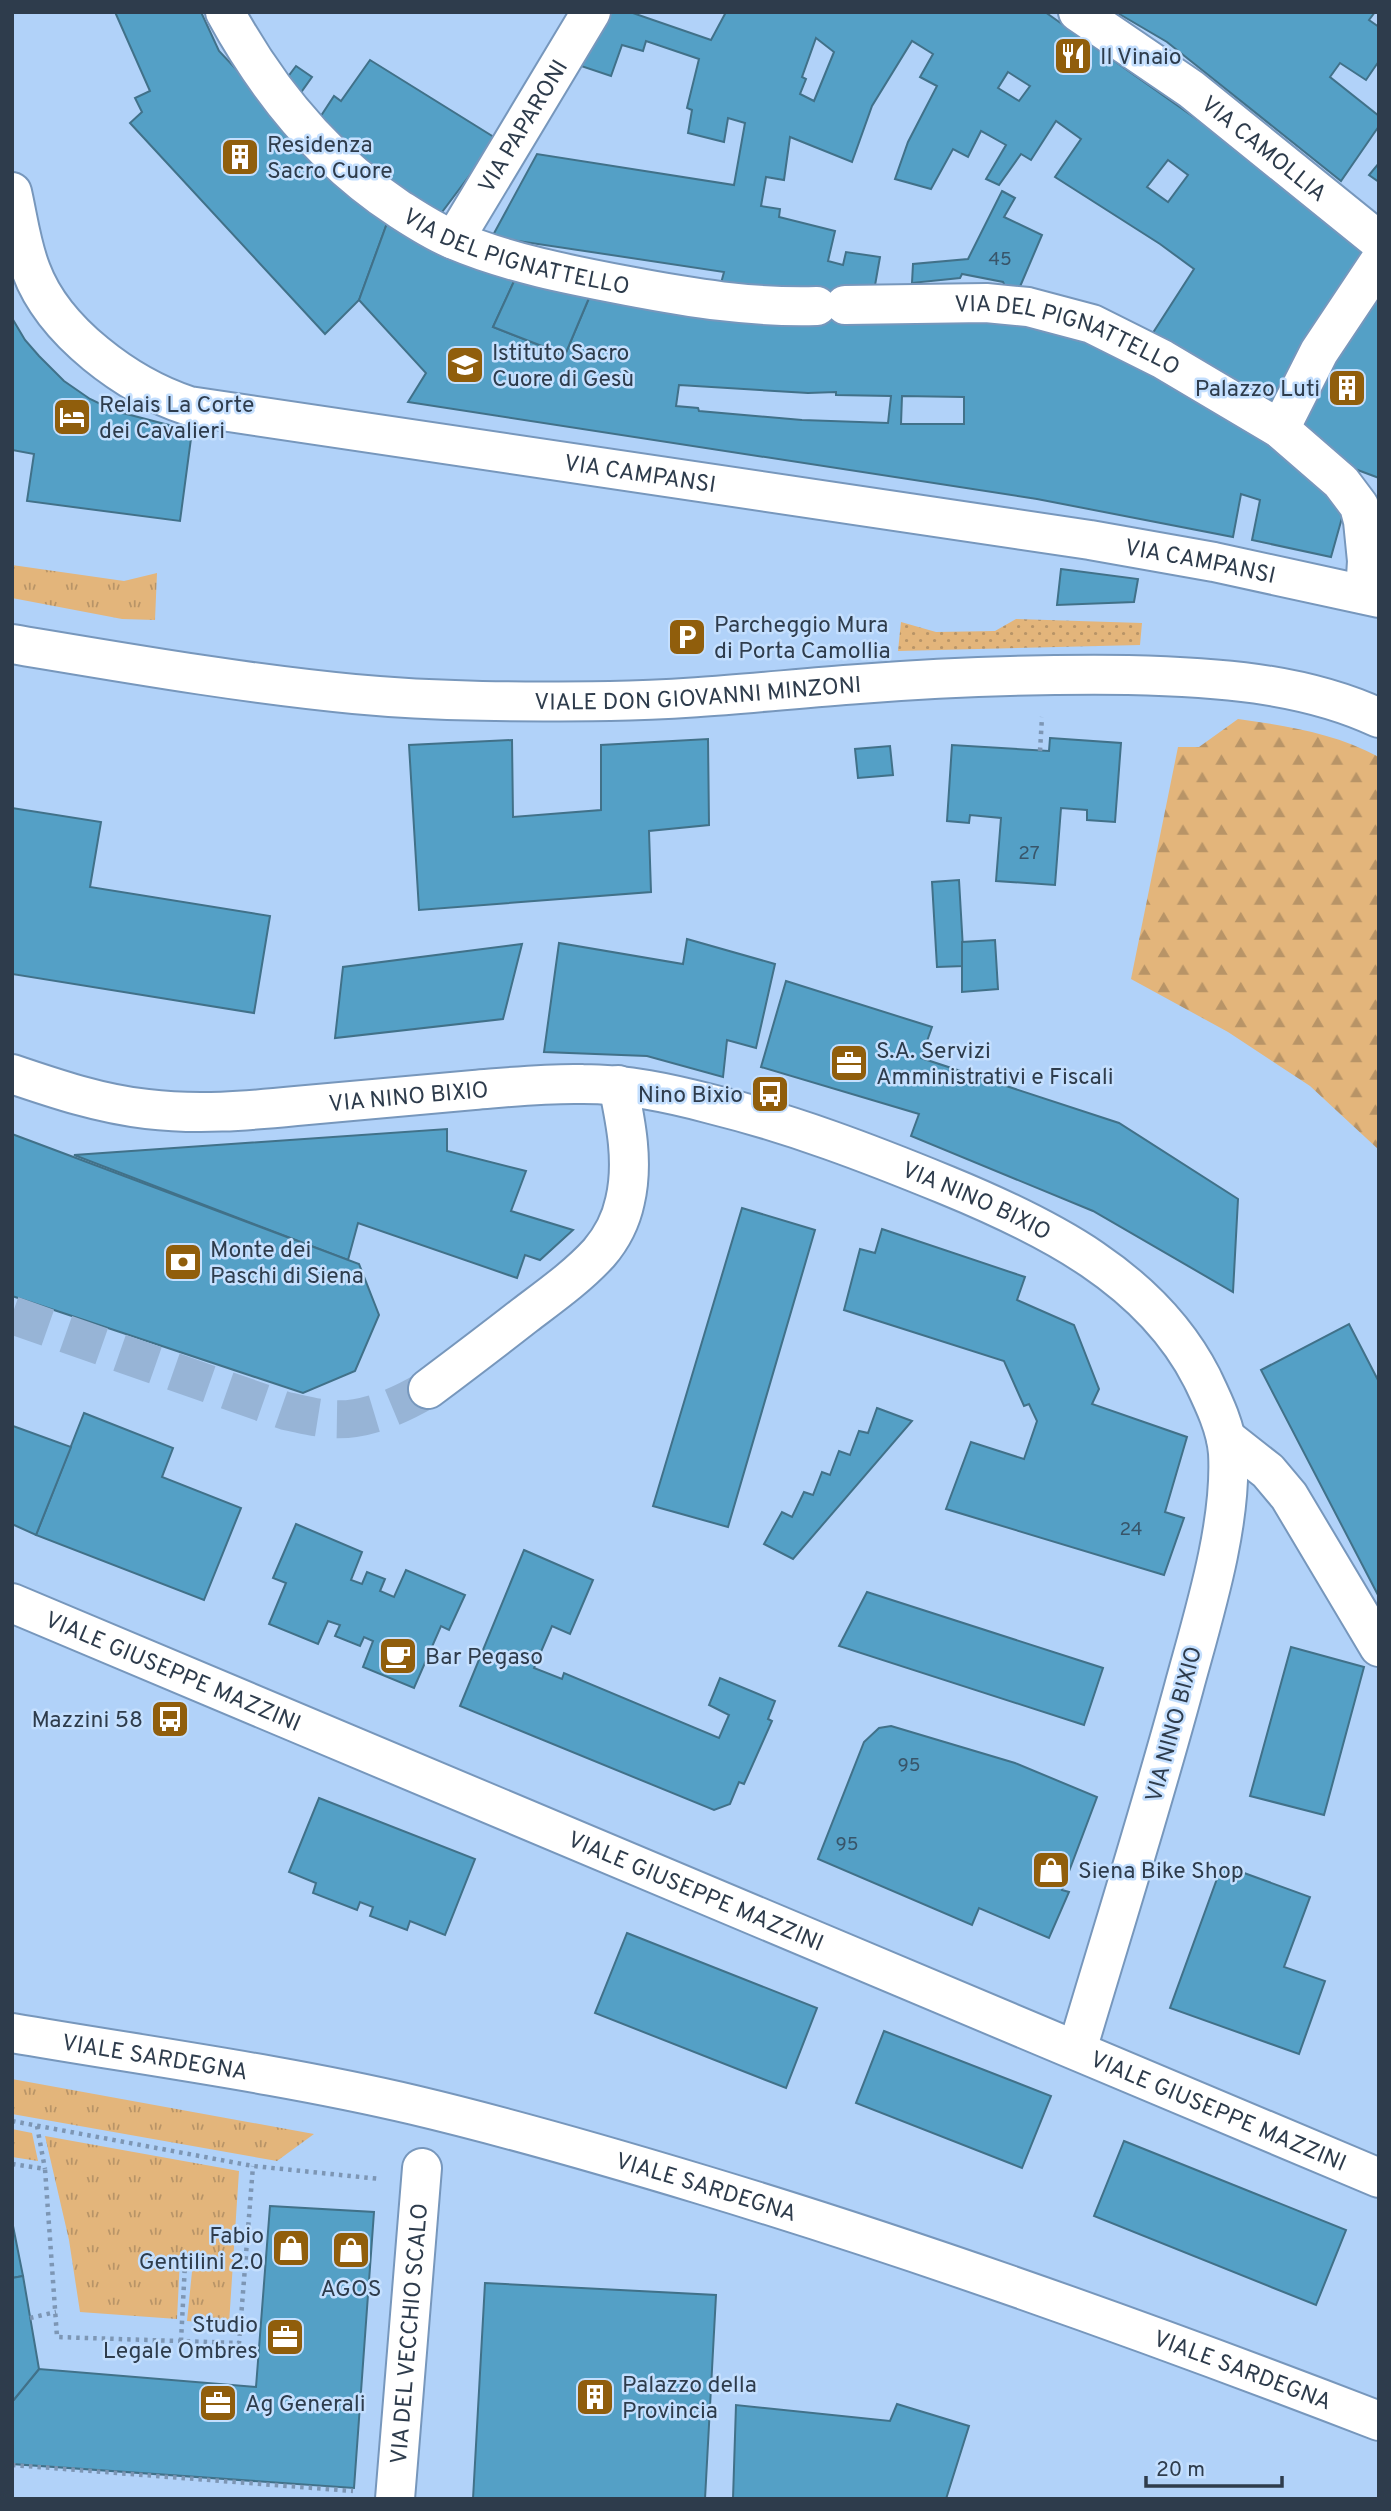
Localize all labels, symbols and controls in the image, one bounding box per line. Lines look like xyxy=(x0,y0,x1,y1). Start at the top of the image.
restaurant icon: Il Vinaio xyxy=(1052,35,1094,77)
place label: Il Vinaio xyxy=(1100,44,1182,73)
street label: VIA PAPARONI xyxy=(473,55,576,199)
street label: VIA CAMOLLIA xyxy=(1194,91,1331,210)
place label: Residenza Sacro Cuore xyxy=(267,132,393,187)
building icon: Residenza Sacro Cuore xyxy=(219,136,261,178)
street label: VIA DEL PIGNATTELLO xyxy=(396,203,632,303)
house number: 45 xyxy=(988,248,1012,272)
street label: VIA DEL PIGNATTELLO xyxy=(954,291,1184,383)
place label: Istituto Sacro Cuore di Gesù xyxy=(492,340,634,395)
school or university icon: Istituto Sacro Cuore di Gesù xyxy=(444,344,486,386)
building icon: Palazzo Luti xyxy=(1326,367,1368,409)
place label: Palazzo Luti xyxy=(1195,376,1320,405)
place label: Relais La Corte dei Cavalieri xyxy=(99,392,254,447)
hotel icon: Relais La Corte dei Cavalieri xyxy=(51,396,93,438)
street label: VIA CAMPANSI xyxy=(562,450,718,501)
street label: VIA CAMPANSI xyxy=(1122,534,1278,592)
place label: Parcheggio Mura di Porta Camollia xyxy=(714,612,891,667)
parking icon: Parcheggio Mura di Porta Camollia xyxy=(666,616,708,658)
street label: VIALE DON GIOVANNI MINZONI xyxy=(534,672,862,718)
house number: 27 xyxy=(1018,842,1040,866)
place label: S.A. Servizi Amministrativi e Fiscali xyxy=(876,1038,1114,1093)
office icon: S.A. Servizi Amministrativi e Fiscali xyxy=(828,1042,870,1084)
bus stop icon: Nino Bixio xyxy=(749,1073,791,1115)
street label: VIA NINO BIXIO xyxy=(327,1077,490,1120)
place label: Nino Bixio xyxy=(638,1082,743,1111)
street label: VIA NINO BIXIO xyxy=(897,1157,1055,1248)
place label: Monte dei Paschi di Siena xyxy=(210,1237,364,1292)
bank icon: Monte dei Paschi di Siena xyxy=(162,1241,204,1283)
house number: 24 xyxy=(1119,1518,1143,1542)
street label: VIALE GIUSEPPE MAZZINI xyxy=(40,1607,305,1740)
cafe icon: Bar Pegaso xyxy=(377,1635,419,1677)
place label: Bar Pegaso xyxy=(425,1644,543,1673)
street label: VIA NINO BIXIO xyxy=(1141,1644,1210,1806)
bus stop icon: Mazzini 58 xyxy=(149,1698,191,1740)
place label: Mazzini 58 xyxy=(31,1707,143,1736)
house number: 95 xyxy=(897,1754,921,1778)
street label: VIALE GIUSEPPE MAZZINI xyxy=(563,1826,827,1960)
house number: 95 xyxy=(835,1833,859,1857)
shop icon: Siena Bike Shop xyxy=(1030,1849,1072,1891)
place label: Siena Bike Shop xyxy=(1078,1858,1244,1887)
street label: VIALE SARDEGNA xyxy=(60,2030,250,2089)
street label: VIALE GIUSEPPE MAZZINI xyxy=(1085,2046,1350,2179)
street label: VIALE SARDEGNA xyxy=(612,2148,800,2230)
street label: VIA DEL VECCHIO SCALO xyxy=(386,2202,436,2465)
place label: Fabio Gentilini 2.0 xyxy=(139,2223,264,2278)
shop icon: Fabio Gentilini 2.0 xyxy=(270,2227,312,2269)
shop icon: AGOS xyxy=(330,2229,372,2271)
place label: AGOS xyxy=(321,2276,381,2305)
place label: Studio Legale Ombres xyxy=(103,2312,258,2367)
office icon: Studio Legale Ombres xyxy=(264,2316,306,2358)
street label: VIALE SARDEGNA xyxy=(1149,2325,1335,2418)
place label: Palazzo della Provincia xyxy=(622,2372,757,2427)
building icon: Palazzo della Provincia xyxy=(574,2376,616,2418)
office icon: Ag Generali xyxy=(197,2382,239,2424)
place label: Ag Generali xyxy=(245,2391,366,2420)
scale bar xyxy=(1146,2444,1282,2488)
text: 20 m xyxy=(1156,2457,1205,2484)

